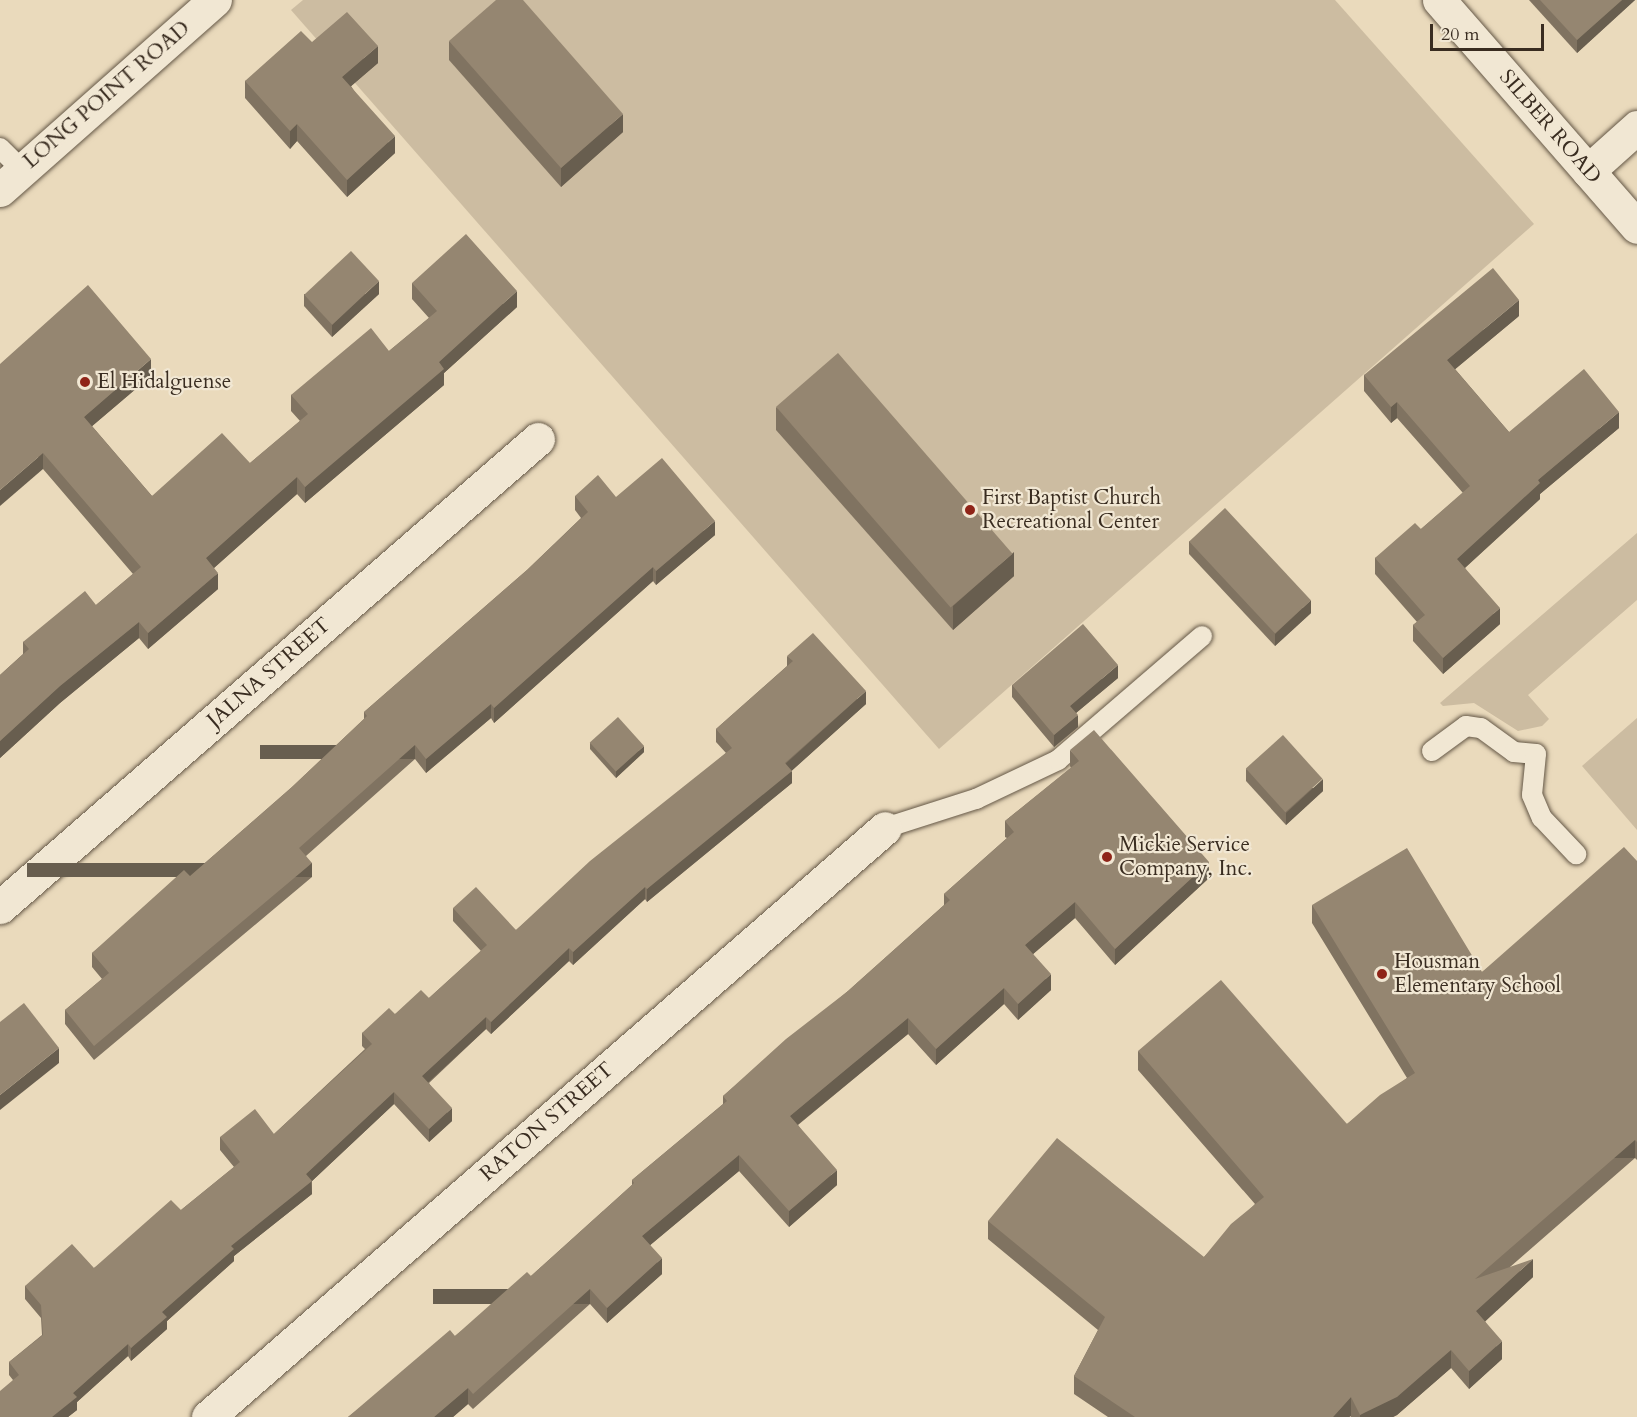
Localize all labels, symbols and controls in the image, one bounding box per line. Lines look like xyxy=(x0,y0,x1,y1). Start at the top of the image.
scale bar xyxy=(1433,12,1547,50)
street label: LONG POINT ROAD xyxy=(19,16,195,174)
text: 20 m xyxy=(1441,22,1480,47)
street label: SILBER ROAD xyxy=(1494,65,1606,189)
place label: El Hidalguense xyxy=(97,369,231,395)
marker: El Hidalguense xyxy=(78,375,92,389)
place label: First Baptist Church Recreational Center xyxy=(982,485,1161,535)
marker: First Baptist Church Recreational Center xyxy=(963,503,977,517)
street label: JALNA STREET xyxy=(202,613,336,733)
place label: Mickie Service Company, Inc. xyxy=(1119,832,1252,882)
marker: Mickie Service Company, Inc. xyxy=(1100,850,1114,864)
place label: Housman Elementary School xyxy=(1394,949,1561,999)
marker: Housman Elementary School xyxy=(1375,967,1389,981)
street label: RATON STREET xyxy=(475,1057,619,1187)

